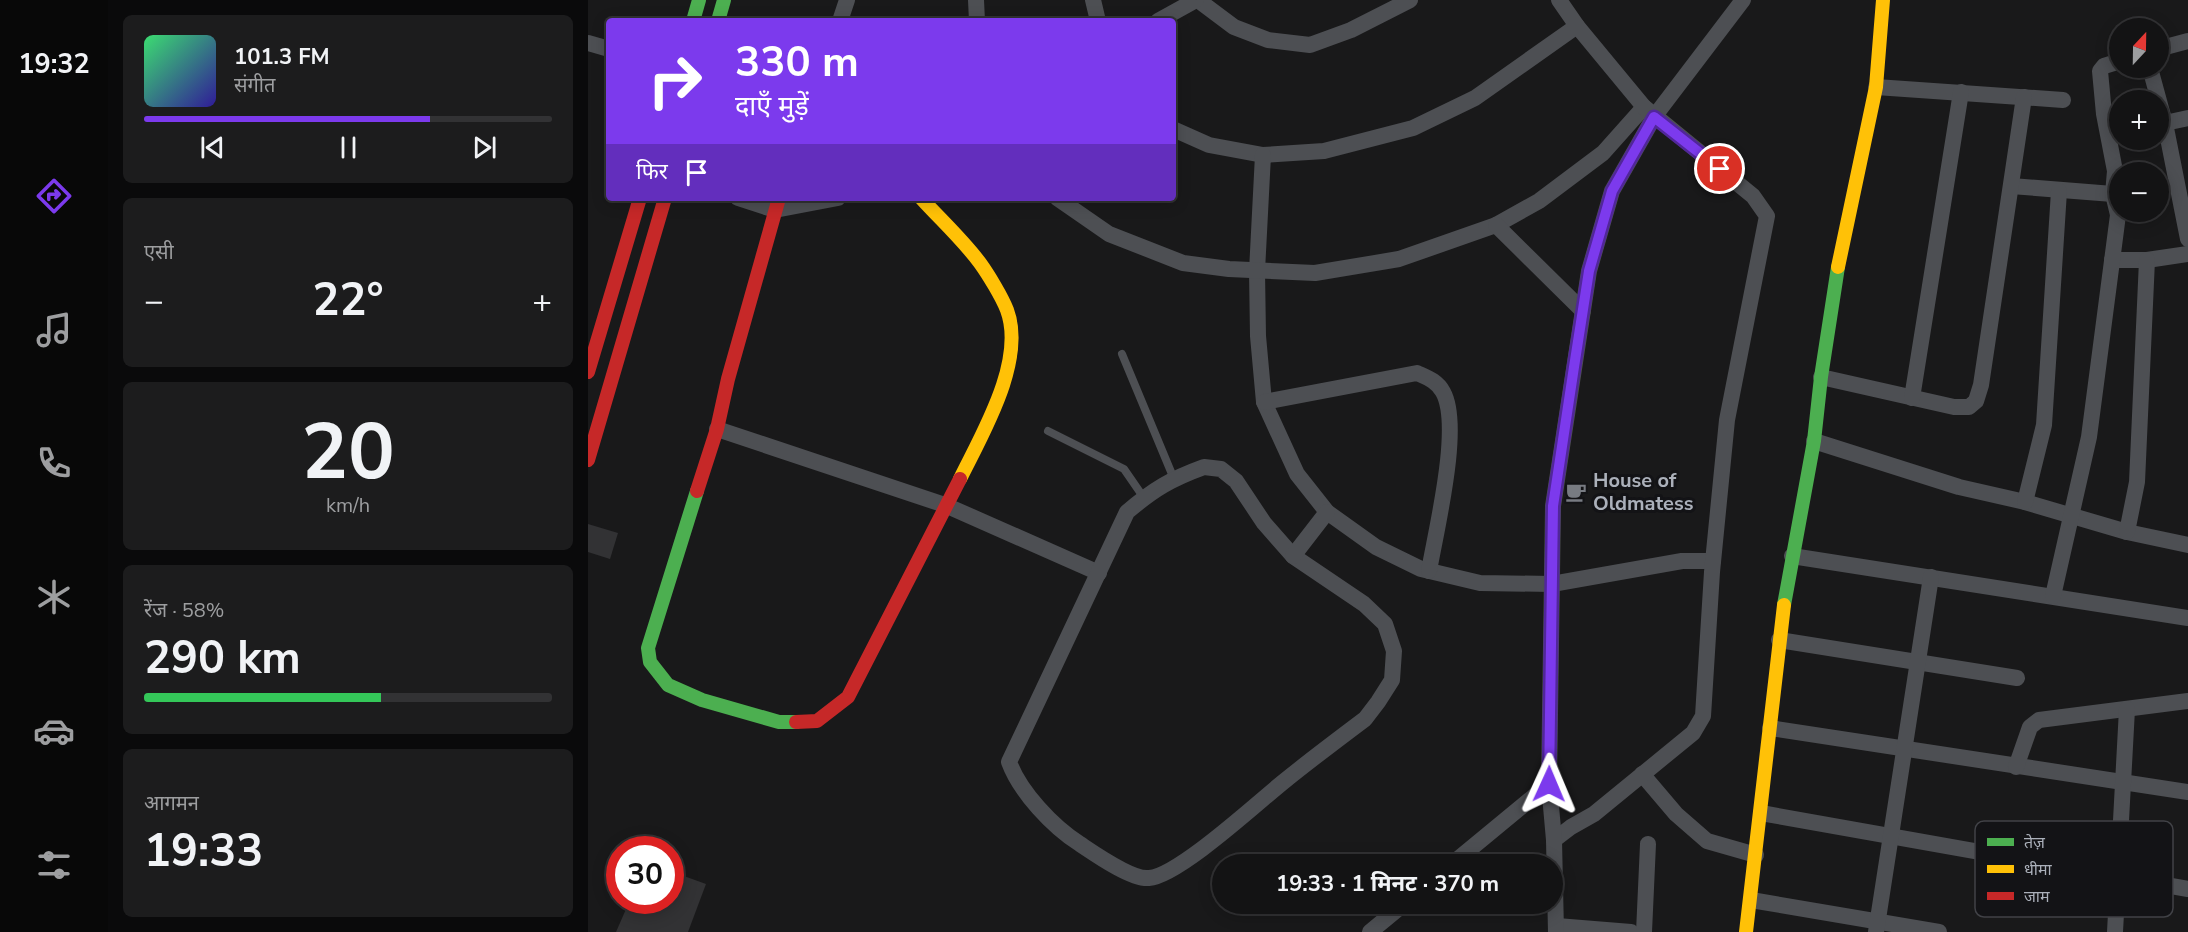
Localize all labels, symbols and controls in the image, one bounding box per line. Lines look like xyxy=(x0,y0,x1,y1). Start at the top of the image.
north arrow xyxy=(2109,18,2169,78)
map controls xyxy=(2109,18,2169,222)
text: 330 m xyxy=(735,34,859,91)
text: 101.3 FM xyxy=(234,42,330,72)
icon: right xyxy=(636,42,714,120)
text: 19:32 xyxy=(18,46,90,83)
text: संगीत xyxy=(234,72,275,99)
text: दाएँ मुड़ें xyxy=(735,88,809,125)
button: + xyxy=(2109,90,2169,150)
icon: previous xyxy=(196,131,229,164)
icon: pause xyxy=(332,131,365,164)
icon: next xyxy=(468,131,501,164)
pin xyxy=(1694,143,1745,194)
icon: arrive xyxy=(1703,152,1736,185)
icon: arrive xyxy=(680,156,713,189)
text: फिर xyxy=(636,157,668,187)
button: − xyxy=(2109,162,2169,222)
icon: directions xyxy=(33,175,75,217)
text: एसी xyxy=(144,239,174,266)
text: 22° xyxy=(312,270,384,331)
text: − xyxy=(144,279,164,324)
text: + xyxy=(532,279,552,324)
icon: music xyxy=(33,309,75,351)
text: 20 xyxy=(301,399,395,506)
icon: phone xyxy=(33,442,75,484)
place label: House of Oldmatess xyxy=(1593,467,1694,517)
cafe icon: House of Oldmatess xyxy=(1564,480,1588,504)
text: km/h xyxy=(326,492,370,519)
icon: climate xyxy=(33,576,75,618)
text: रेंज · 58% xyxy=(144,597,224,624)
text: 290 km xyxy=(144,628,301,689)
icon: car xyxy=(33,710,75,752)
position arrow xyxy=(1517,752,1581,816)
text: आगमन xyxy=(144,790,199,817)
text: 19:33 xyxy=(144,821,263,882)
legend xyxy=(1975,821,2173,917)
text: तेज़ xyxy=(2024,832,2046,854)
speed limit sign: 30 xyxy=(606,836,684,914)
icon: filters xyxy=(33,844,75,886)
text: धीमा xyxy=(2024,859,2053,881)
text: 19:33 · 1 मिनट · 370 m xyxy=(1276,869,1499,899)
text: जाम xyxy=(2024,886,2050,908)

